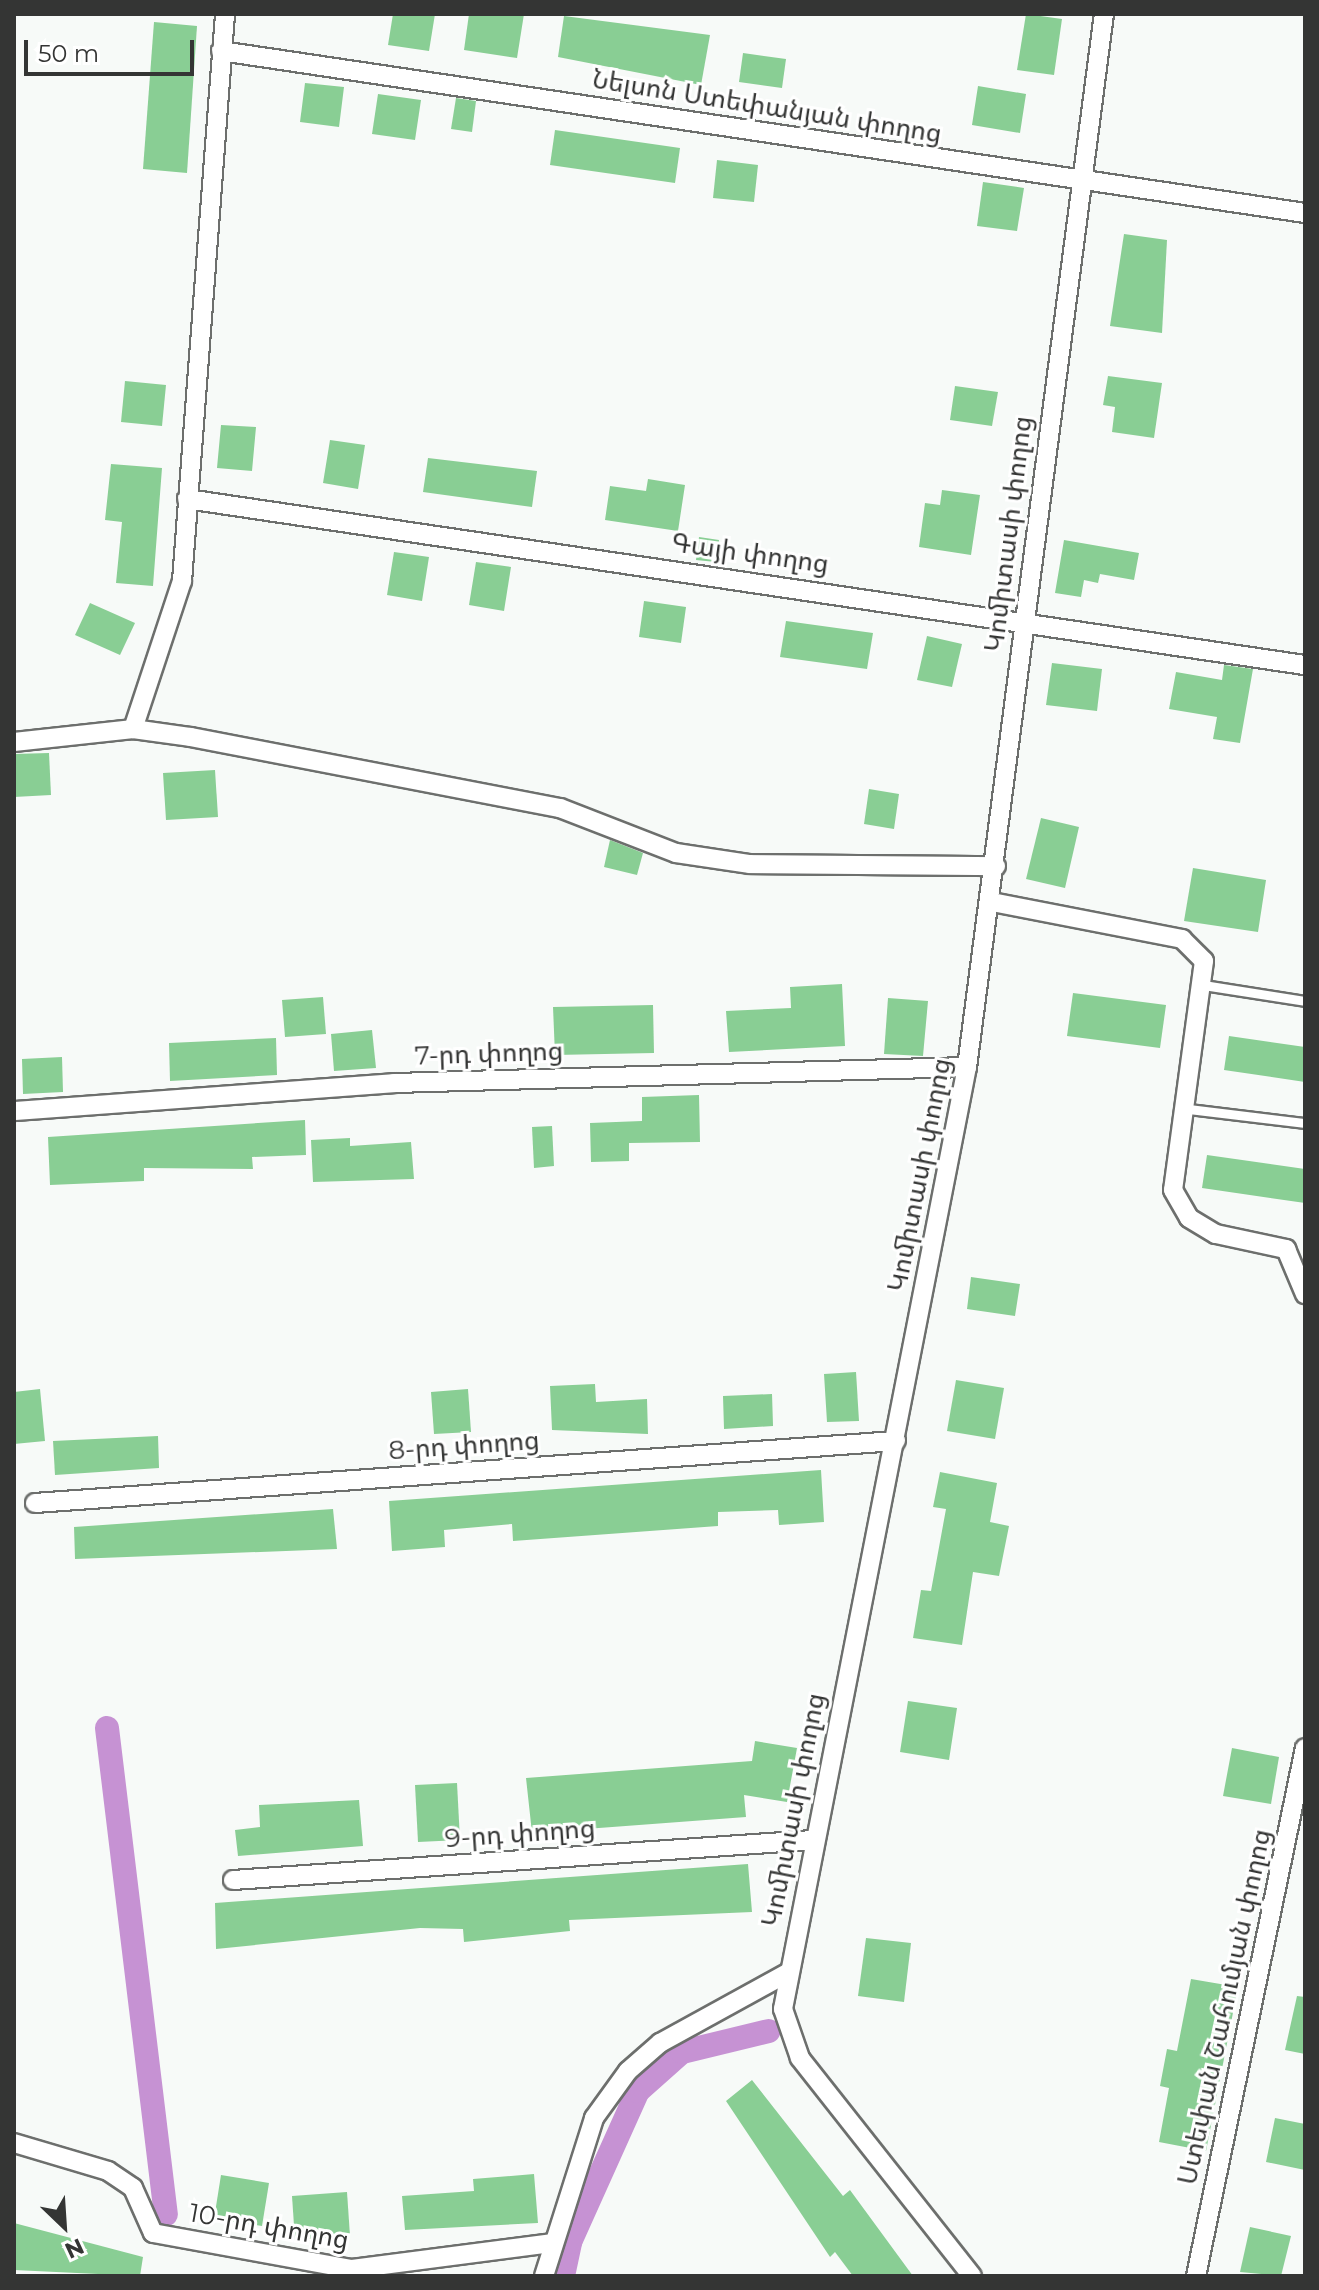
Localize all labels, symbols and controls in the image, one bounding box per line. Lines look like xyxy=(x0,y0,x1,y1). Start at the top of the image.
scale bar xyxy=(28,24,198,74)
text: 50 m xyxy=(38,39,99,68)
street label: Նելսոն Ստեփանյան փողոց xyxy=(590,64,944,150)
street label: Կոմիտասի փողոց xyxy=(979,414,1039,654)
street label: Գայի փողոց xyxy=(669,528,831,580)
street label: 7-րդ փողոց xyxy=(414,1036,564,1072)
street label: Կոմիտասի փողոց xyxy=(882,1056,958,1294)
street label: 8-րդ փողոց xyxy=(387,1425,541,1467)
street label: Կոմիտասի փողոց xyxy=(756,1691,832,1929)
street label: 9-րդ փողոց xyxy=(444,1813,596,1855)
street label: Ստեփան Շահումյան փողոց xyxy=(1172,1826,1278,2188)
north arrow xyxy=(24,2186,104,2266)
street label: 10-րդ փողոց xyxy=(187,2198,351,2256)
text: N xyxy=(61,2232,88,2264)

